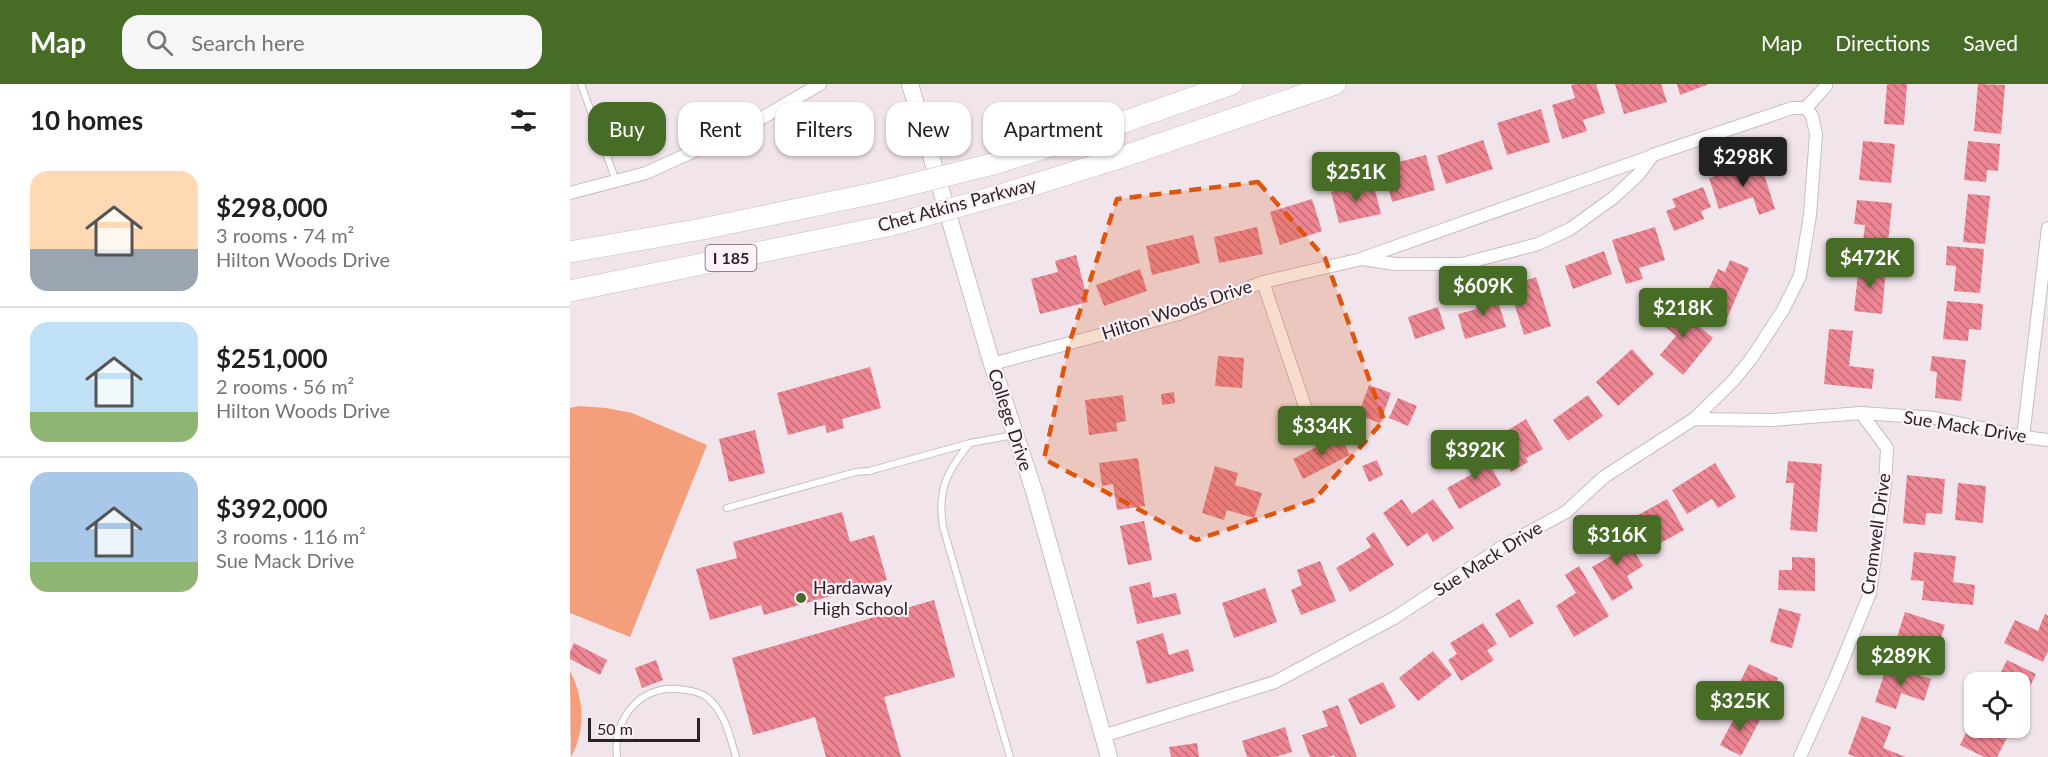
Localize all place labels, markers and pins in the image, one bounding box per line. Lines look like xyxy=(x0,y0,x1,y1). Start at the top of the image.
pin: $298K xyxy=(1701,137,1785,188)
pin: $251K xyxy=(1314,152,1398,203)
pin: $472K xyxy=(1828,238,1912,289)
pin: $609K xyxy=(1441,266,1525,317)
pin: $218K xyxy=(1641,288,1725,339)
pin: $334K xyxy=(1280,406,1364,457)
pin: $392K xyxy=(1433,430,1517,481)
pin: $316K xyxy=(1575,515,1659,566)
place label: Hardaway High School xyxy=(813,576,908,619)
marker: Hardaway High School xyxy=(794,591,808,605)
pin: $289K xyxy=(1859,636,1943,687)
pin: $325K xyxy=(1698,681,1782,732)

